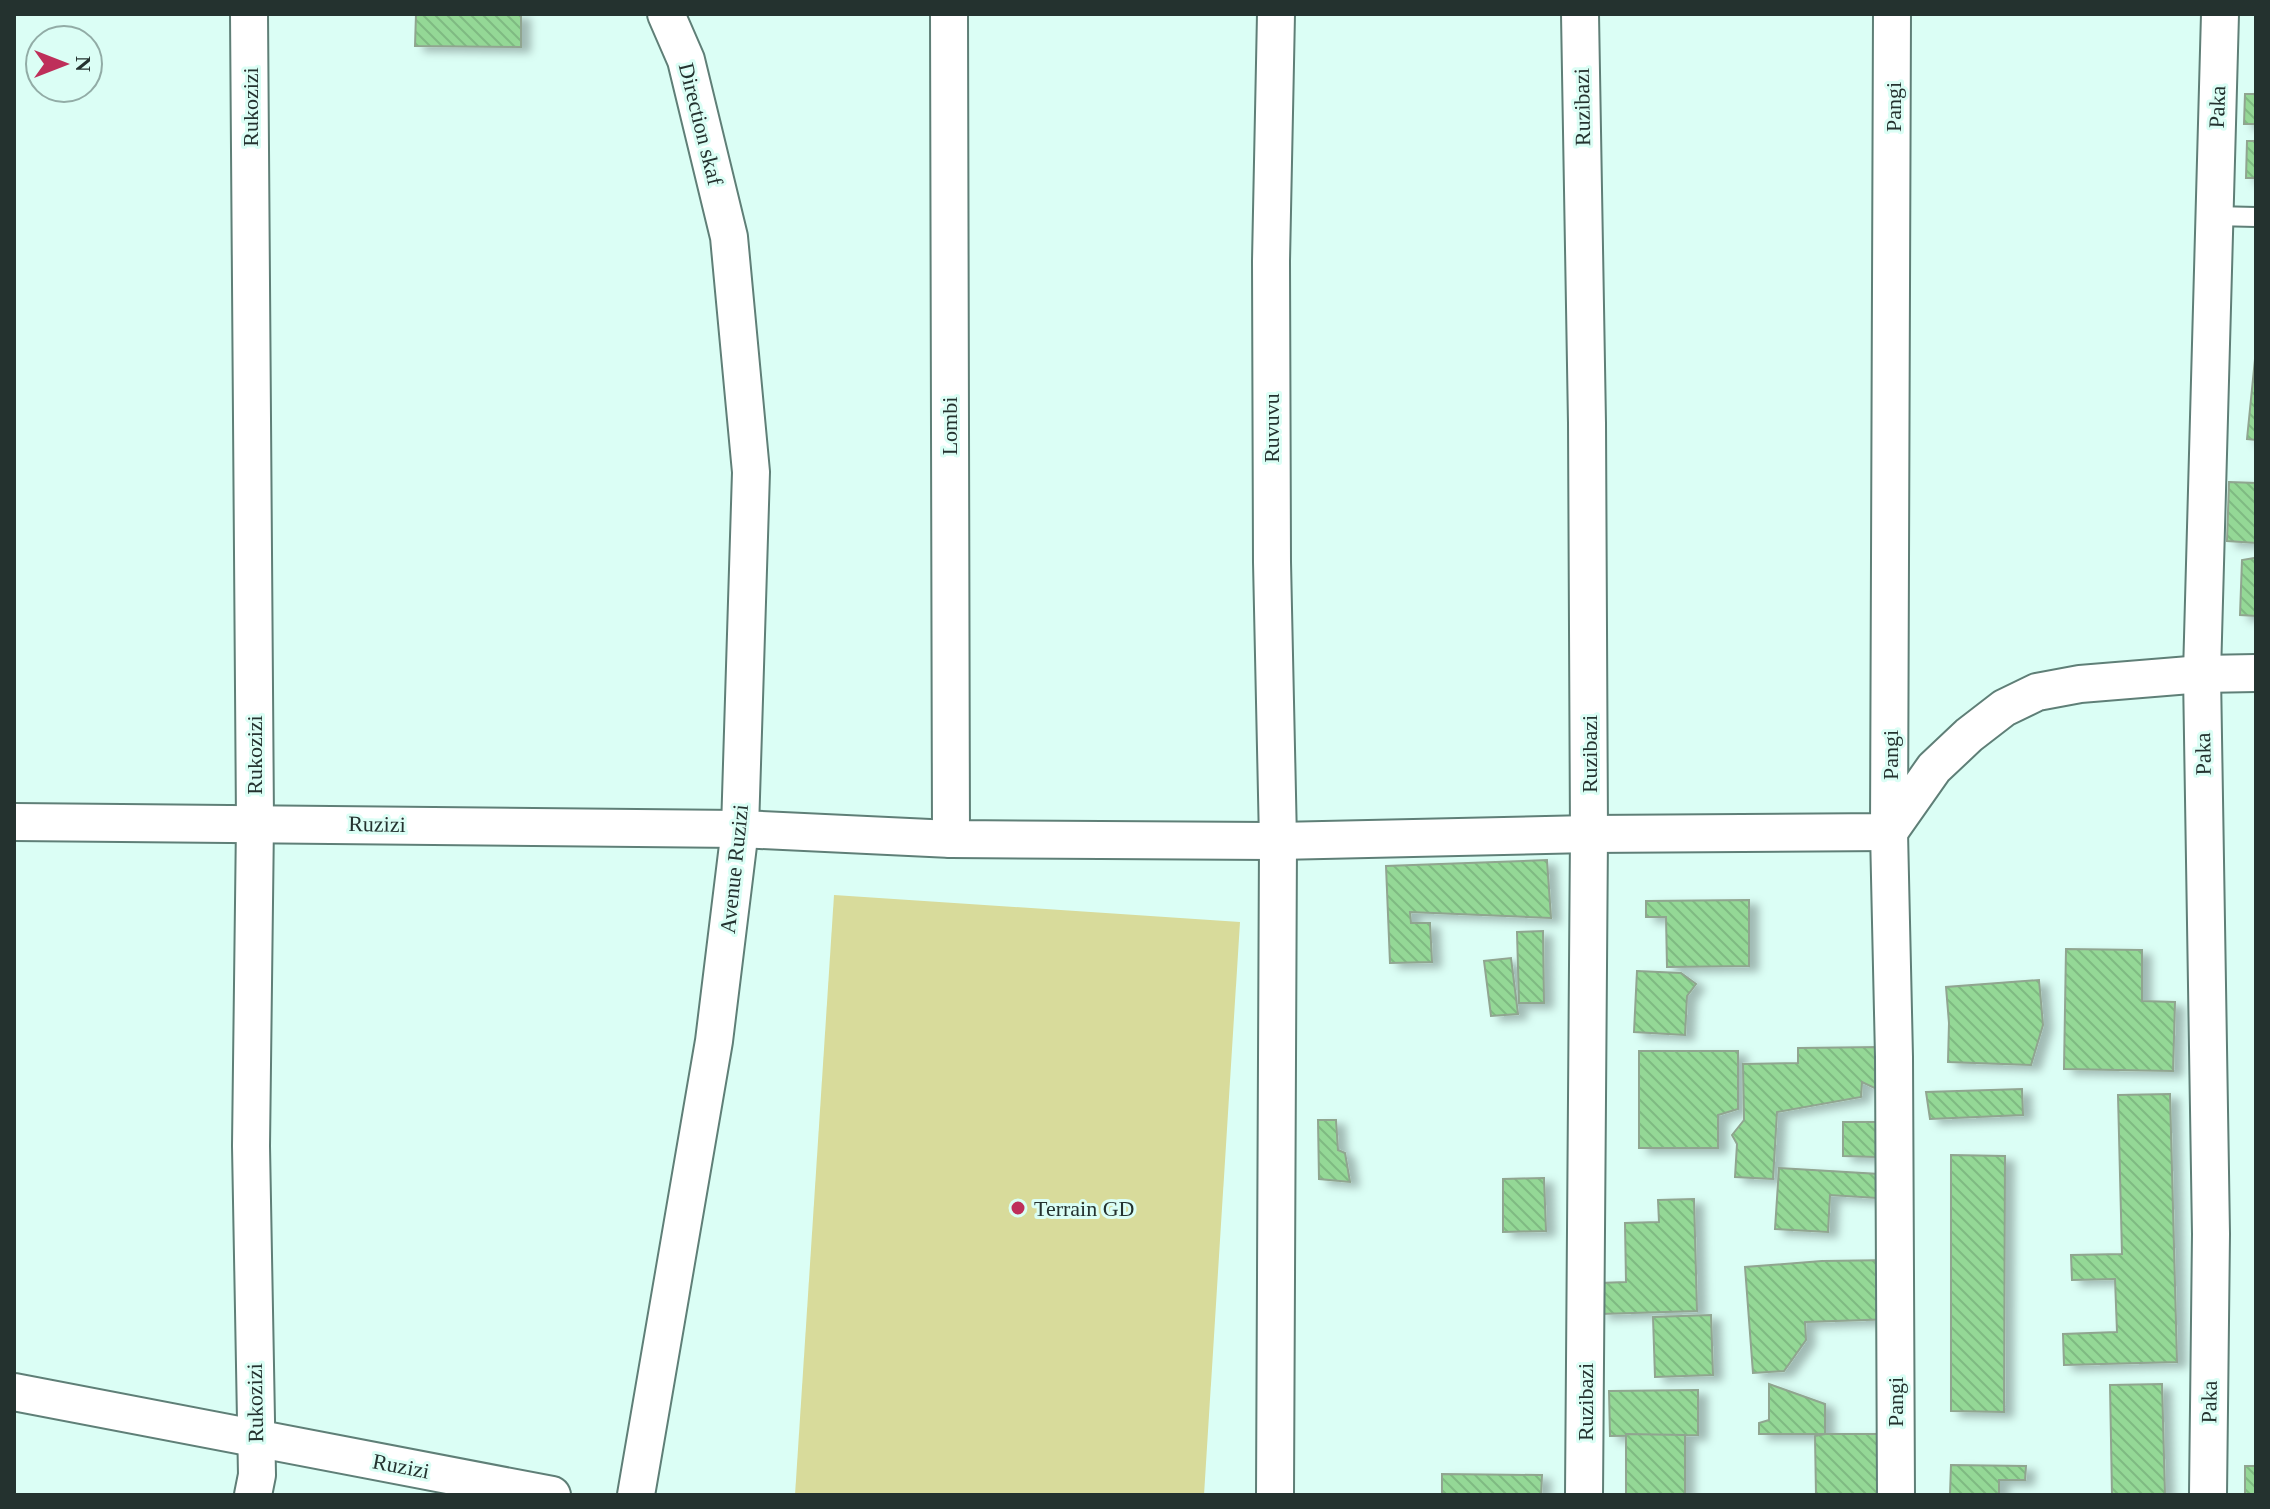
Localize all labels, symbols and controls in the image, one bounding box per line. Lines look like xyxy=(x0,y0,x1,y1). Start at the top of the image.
north arrow xyxy=(24,24,104,104)
text: N xyxy=(71,56,96,72)
street label: Direction skaf xyxy=(674,60,728,188)
street label: Rukozizi xyxy=(238,67,263,147)
street label: Ruzibazi xyxy=(1569,68,1595,146)
street label: Pangi xyxy=(1881,82,1906,132)
street label: Paka xyxy=(2204,85,2230,129)
street label: Ruvuvu xyxy=(1259,393,1284,463)
street label: Lombi xyxy=(937,397,962,455)
street label: Rukozizi xyxy=(242,715,267,795)
street label: Ruzibazi xyxy=(1577,715,1602,793)
street label: Pangi xyxy=(1878,730,1903,780)
street label: Paka xyxy=(2190,732,2216,776)
street label: Avenue Ruzizi xyxy=(715,803,753,935)
street label: Ruzizi xyxy=(348,811,406,837)
place label: Terrain GD xyxy=(1034,1196,1134,1221)
marker: Terrain GD xyxy=(1009,1199,1027,1217)
street label: Rukozizi xyxy=(242,1363,268,1443)
street label: Ruzibazi xyxy=(1573,1363,1598,1441)
street label: Pangi xyxy=(1883,1377,1908,1427)
street label: Paka xyxy=(2196,1380,2222,1424)
street label: Ruzizi xyxy=(370,1448,432,1484)

